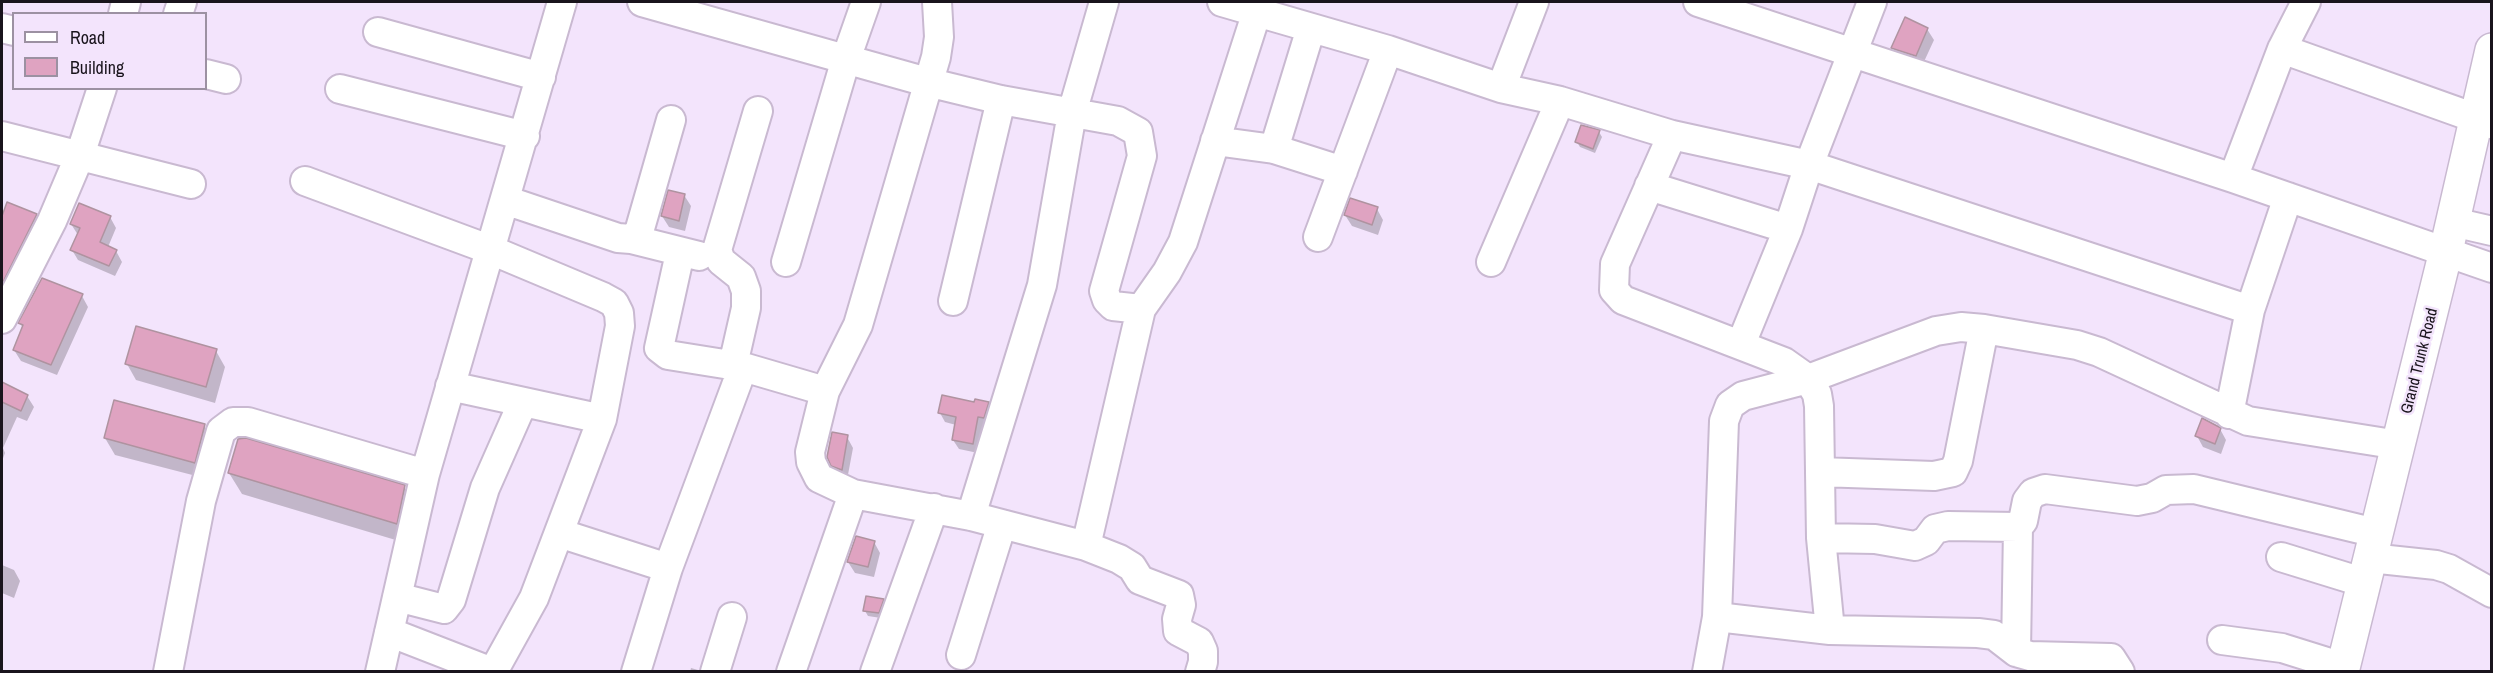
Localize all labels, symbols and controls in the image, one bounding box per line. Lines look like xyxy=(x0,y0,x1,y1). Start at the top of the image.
legend xyxy=(12,12,207,90)
text: Road xyxy=(70,25,105,50)
text: Building xyxy=(70,55,124,80)
street label: Grand Trunk Road xyxy=(2398,306,2442,416)

